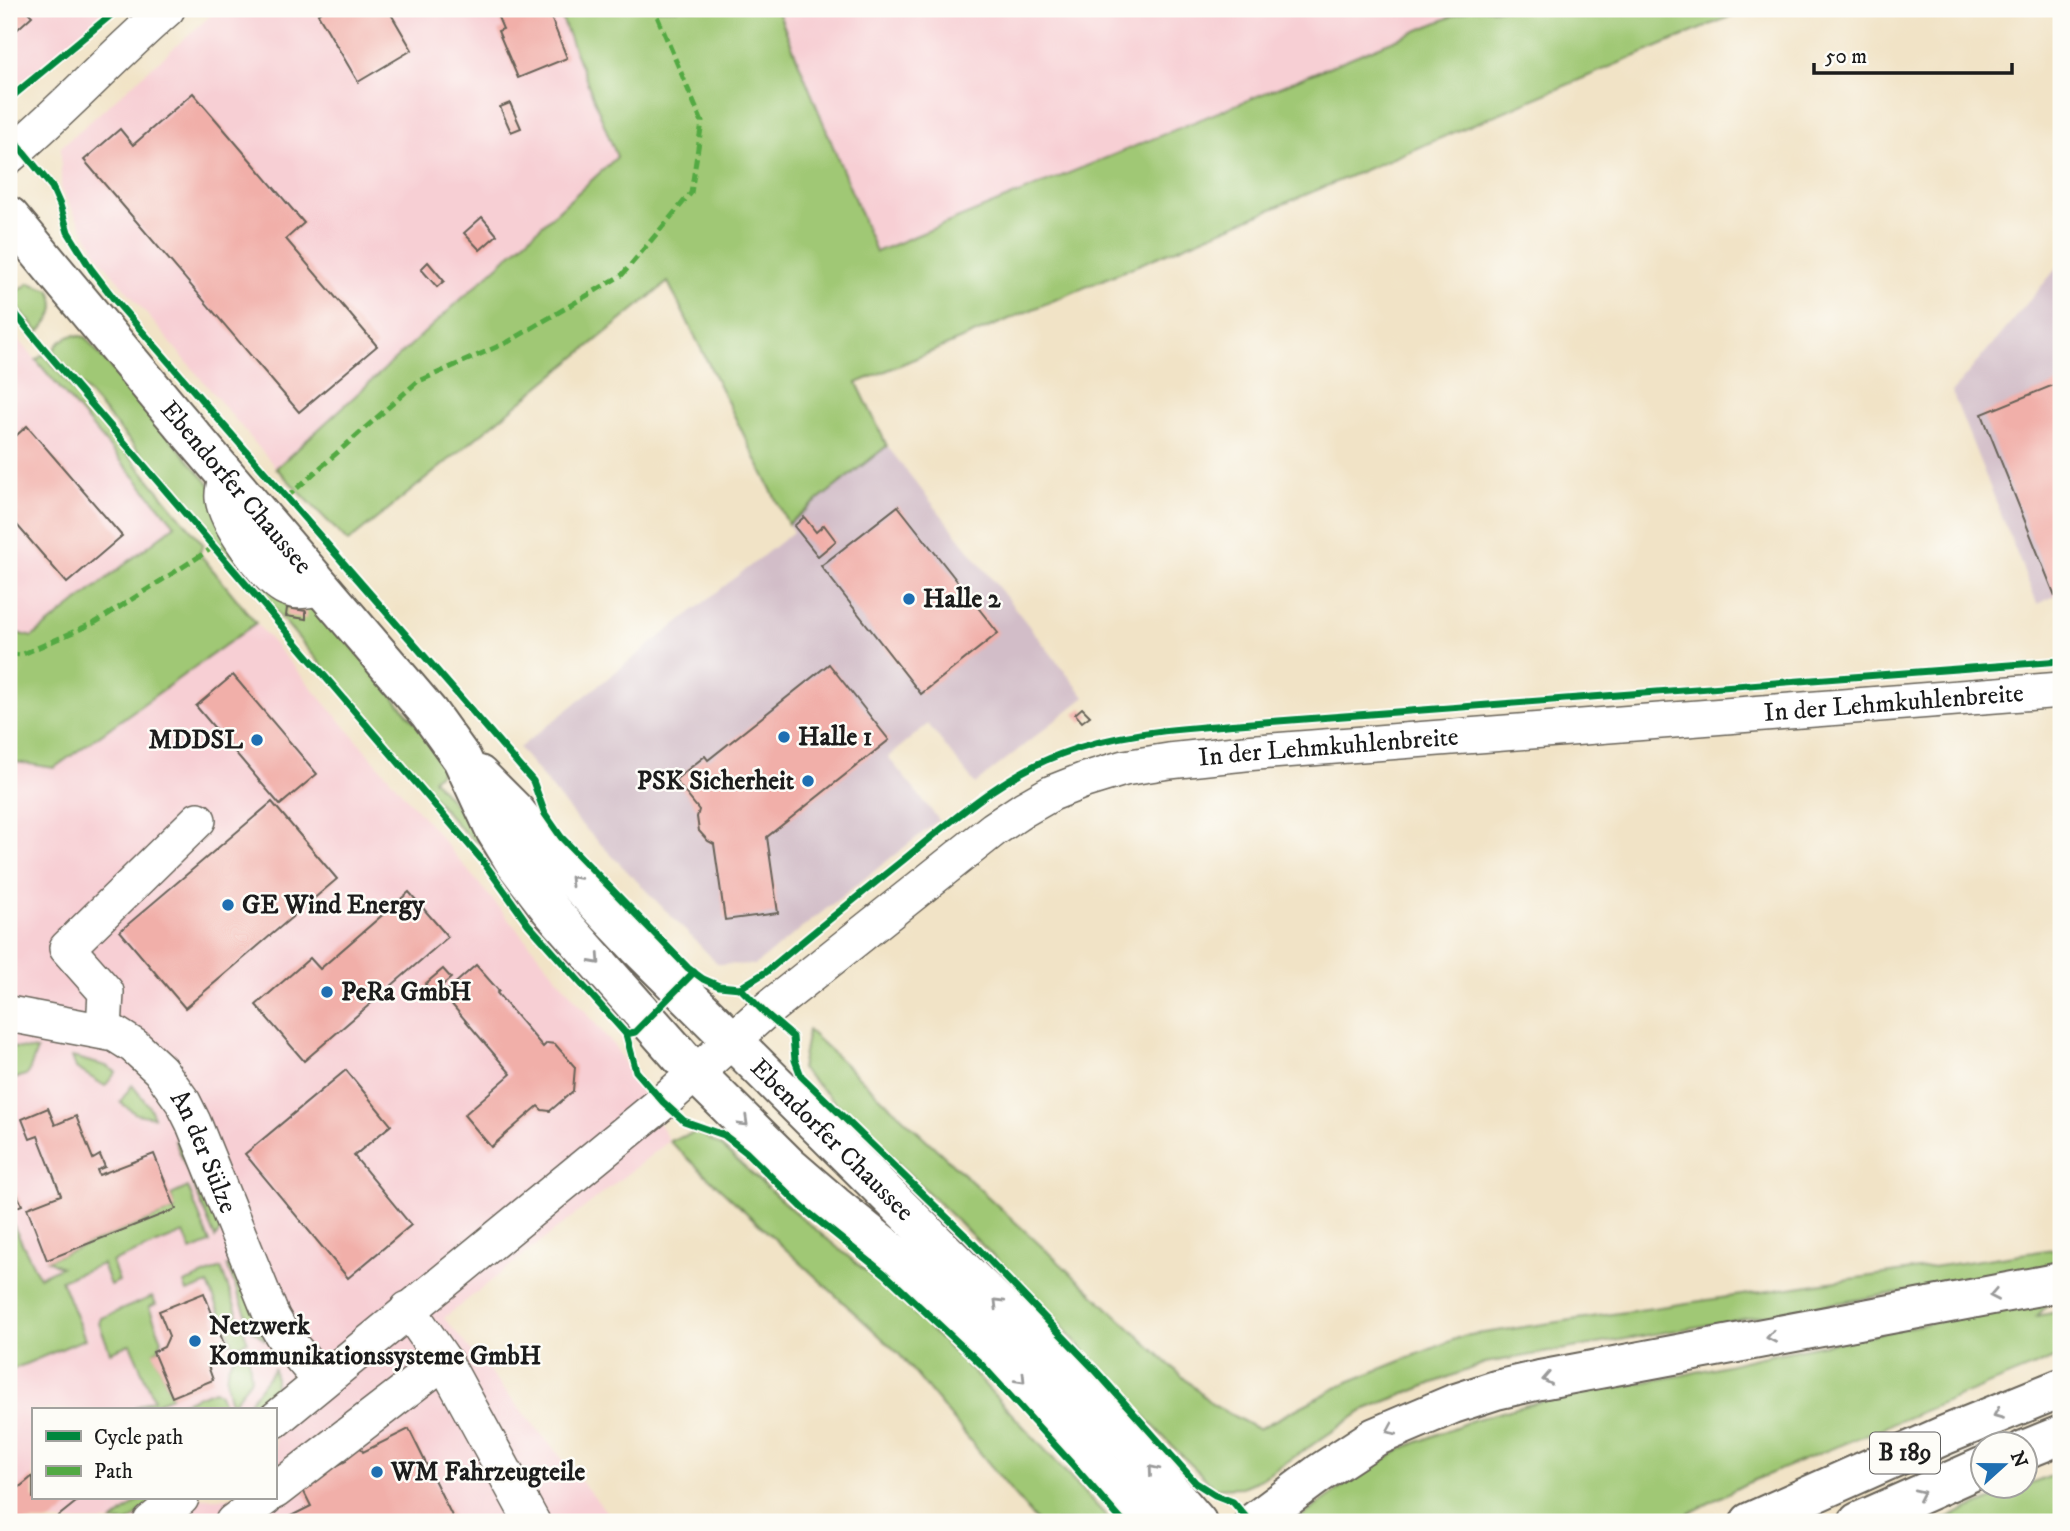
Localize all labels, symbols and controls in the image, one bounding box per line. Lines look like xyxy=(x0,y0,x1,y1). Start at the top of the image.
scale bar xyxy=(1814,32,2012,76)
text: 50 m xyxy=(1825,44,1867,70)
street label: Ebendorfer Chaussee xyxy=(153,394,320,581)
place label: Halle 2 xyxy=(923,583,1002,616)
marker: Halle 2 xyxy=(901,591,917,607)
street label: In der Lehmkuhlenbreite xyxy=(1762,676,2025,729)
street label: In der Lehmkuhlenbreite xyxy=(1197,720,1460,774)
place label: Halle 1 xyxy=(798,721,872,754)
place label: MDDSL xyxy=(148,724,243,757)
marker: Halle 1 xyxy=(776,729,792,745)
marker: MDDSL xyxy=(249,732,265,748)
place label: PSK Sicherheit xyxy=(637,765,795,798)
marker: PSK Sicherheit xyxy=(800,773,816,789)
one-way arrow xyxy=(569,875,582,888)
place label: GE Wind Energy xyxy=(242,889,425,922)
marker: GE Wind Energy xyxy=(220,897,236,913)
one-way arrow xyxy=(588,952,601,965)
place label: PeRa GmbH xyxy=(341,976,472,1009)
marker: PeRa GmbH xyxy=(319,984,335,1000)
street label: Ebendorfer Chaussee xyxy=(743,1051,921,1228)
street label: An der Sülze xyxy=(163,1083,245,1218)
one-way arrow xyxy=(736,1113,749,1126)
one-way arrow xyxy=(1988,1287,2000,1302)
one-way arrow xyxy=(994,1299,1007,1312)
place label: Netzwerk Kommunikationssysteme GmbH xyxy=(209,1310,541,1373)
one-way arrow xyxy=(1765,1328,1777,1343)
marker: Netzwerk Kommunikationssysteme GmbH xyxy=(187,1333,203,1349)
one-way arrow xyxy=(1541,1370,1553,1385)
one-way arrow xyxy=(1013,1371,1026,1384)
one-way arrow xyxy=(1993,1405,2005,1419)
legend xyxy=(32,1408,276,1500)
one-way arrow xyxy=(1385,1422,1398,1436)
text: Cycle path xyxy=(94,1425,183,1451)
north arrow xyxy=(1968,1430,2038,1500)
road number: B 189 xyxy=(1870,1433,1940,1474)
text: N xyxy=(2005,1448,2032,1471)
place label: WM Fahrzeugteile xyxy=(390,1456,585,1489)
text: Path xyxy=(94,1459,133,1485)
marker: WM Fahrzeugteile xyxy=(369,1464,385,1480)
one-way arrow xyxy=(1149,1466,1161,1479)
one-way arrow xyxy=(1913,1488,1925,1502)

